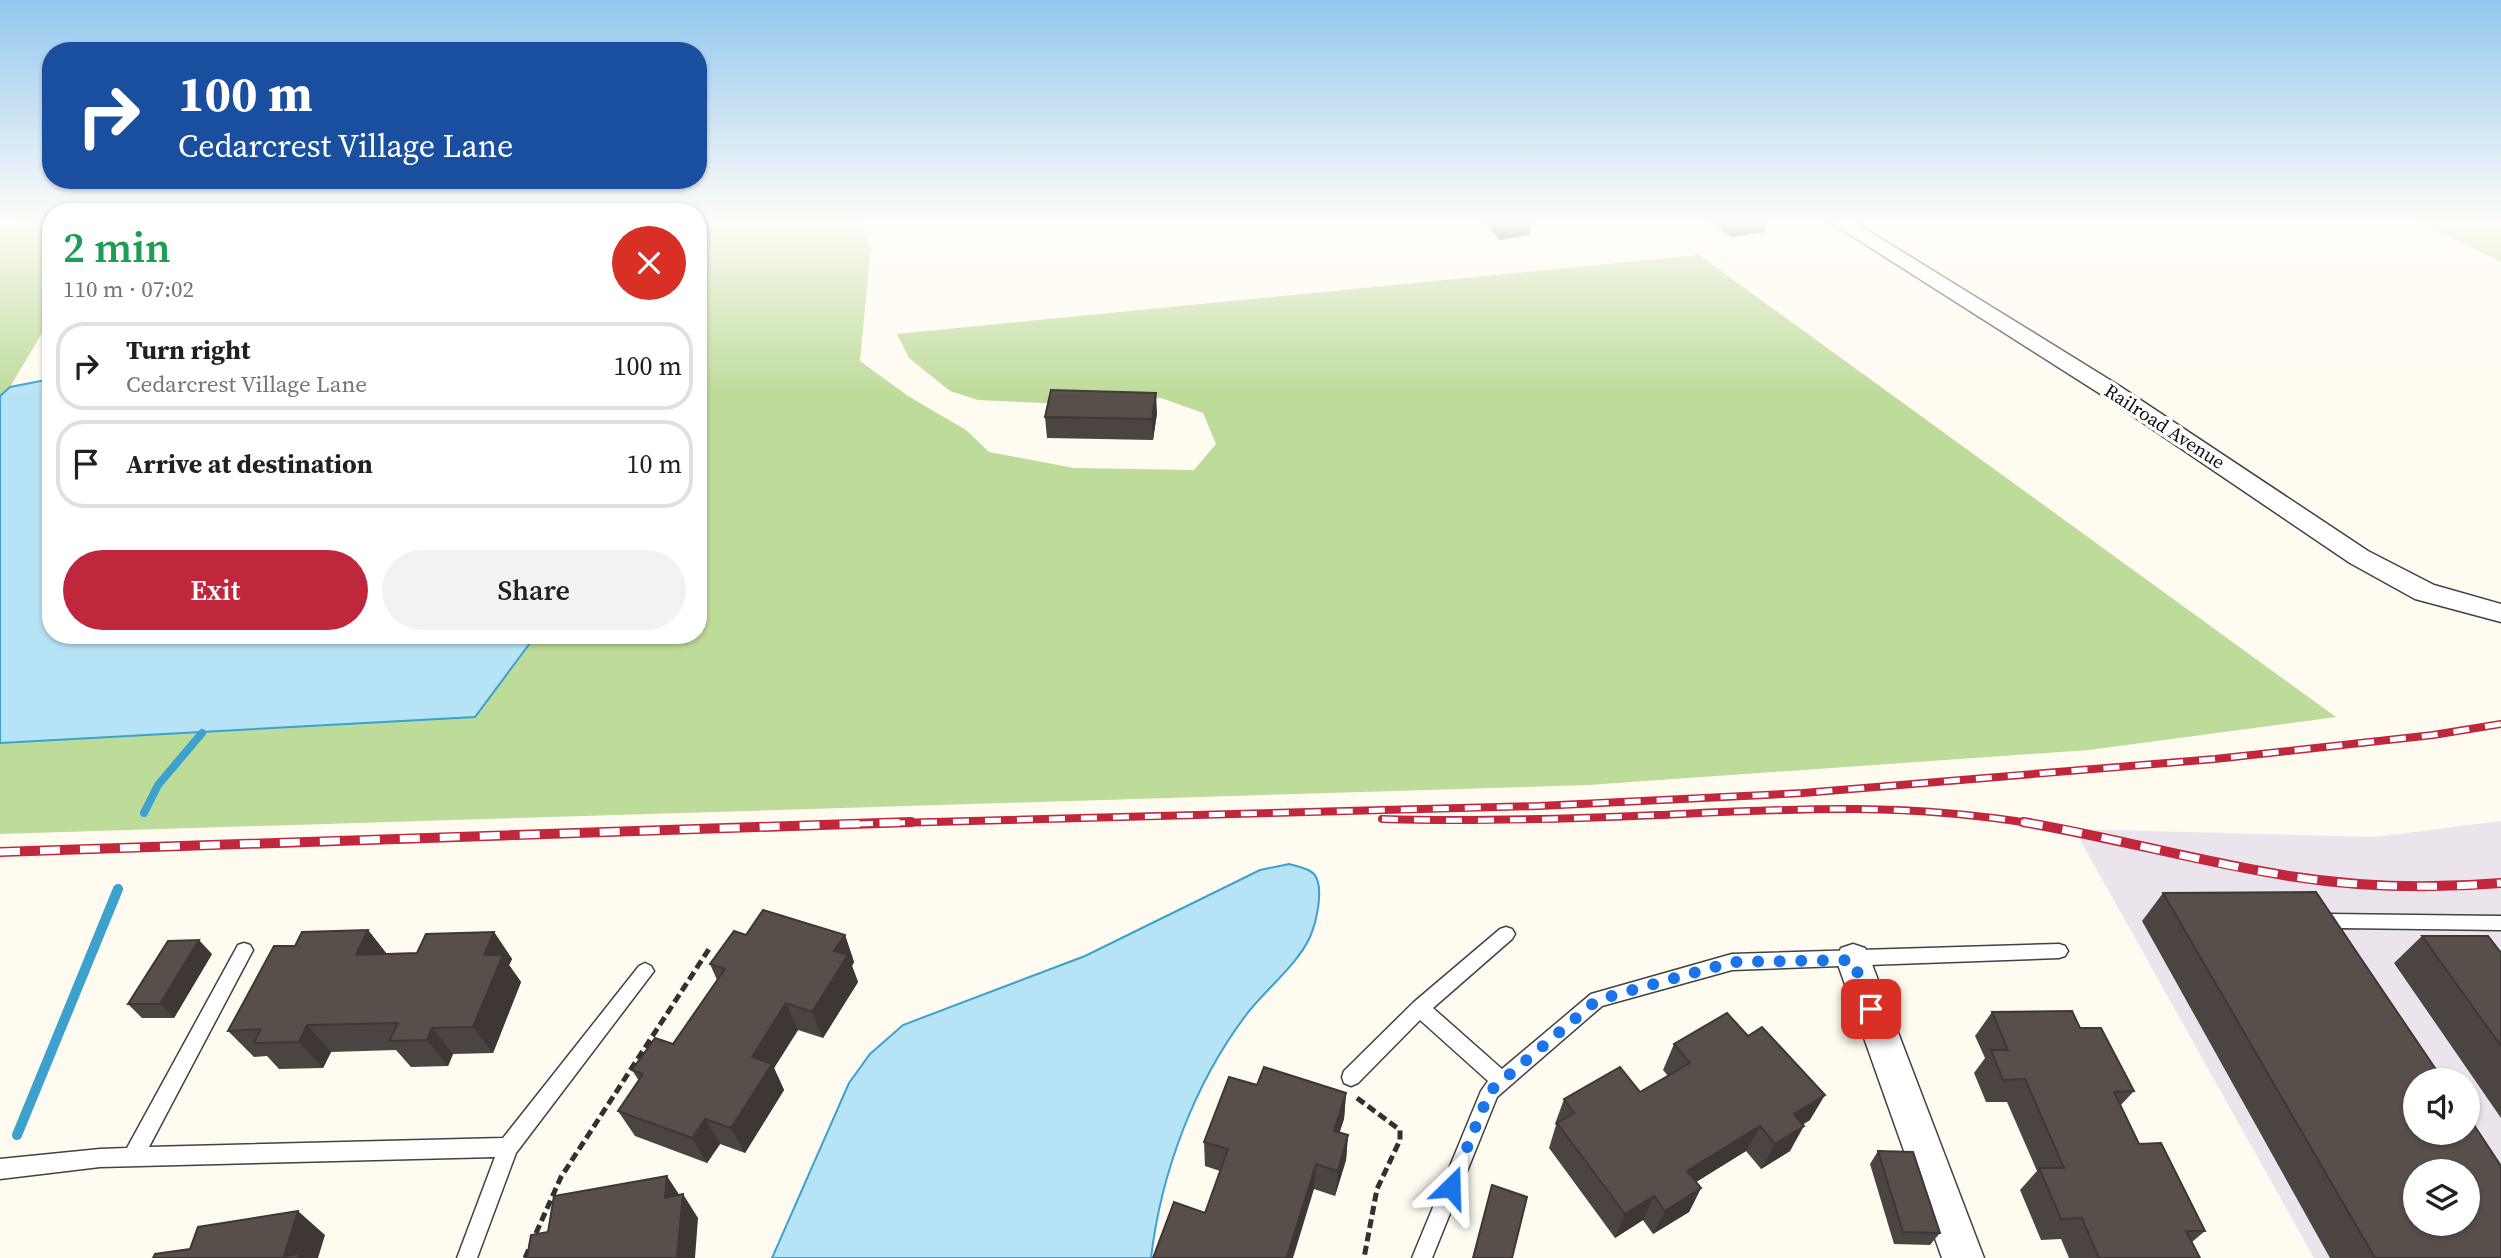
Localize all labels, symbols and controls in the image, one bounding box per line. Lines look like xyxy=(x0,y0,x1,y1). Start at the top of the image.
text: 100 m xyxy=(178,60,313,127)
icon: right xyxy=(63,70,154,161)
text: Cedarcrest Village Lane xyxy=(178,124,513,168)
text: 2 min xyxy=(63,218,171,276)
button: close xyxy=(612,226,686,300)
text: 110 m · 07:02 xyxy=(63,273,194,305)
text: Turn right xyxy=(126,332,250,368)
icon: right xyxy=(67,347,105,385)
text: 100 m xyxy=(614,348,682,384)
text: Cedarcrest Village Lane xyxy=(126,368,367,400)
street label: Railroad Avenue xyxy=(2100,377,2230,475)
icon: arrive xyxy=(67,445,105,483)
text: Arrive at destination xyxy=(126,446,373,482)
text: 10 m xyxy=(627,446,682,482)
button: Exit xyxy=(63,550,368,630)
button: Share xyxy=(382,550,686,630)
pin xyxy=(1841,979,1901,1039)
icon: arrive xyxy=(1852,990,1890,1028)
map controls xyxy=(2403,1068,2480,1236)
button: sound xyxy=(2403,1068,2480,1145)
position arrow xyxy=(1414,1150,1488,1224)
button: layers xyxy=(2403,1159,2480,1236)

